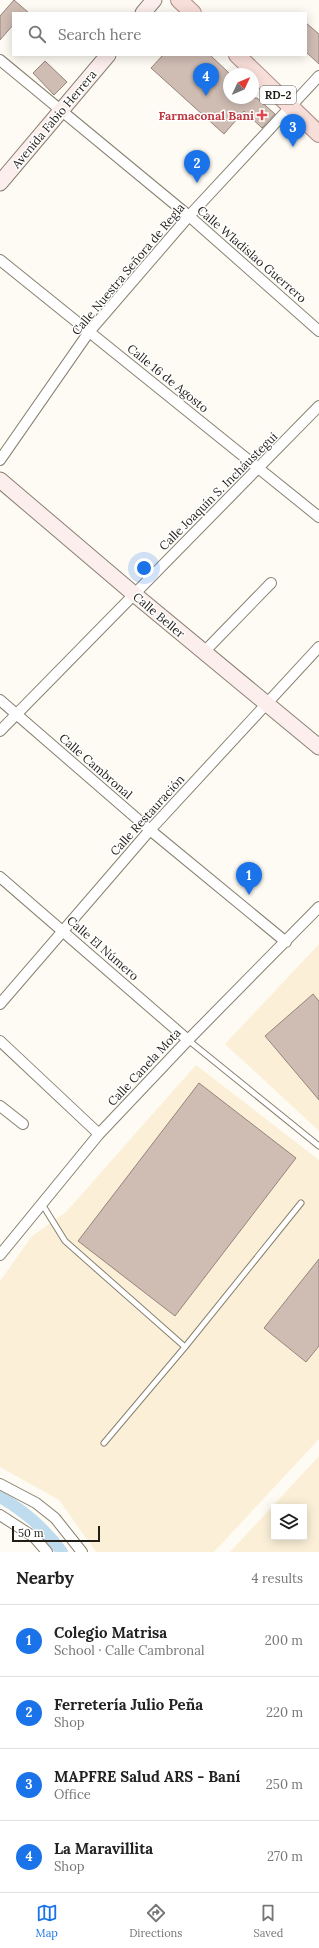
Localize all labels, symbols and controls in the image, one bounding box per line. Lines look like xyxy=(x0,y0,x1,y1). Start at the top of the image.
search box xyxy=(12,12,307,56)
icon: search xyxy=(26,23,48,45)
text: Search here xyxy=(58,25,141,44)
pin: 4 xyxy=(193,63,219,96)
street label: Avenida Fabio Herrera xyxy=(8,67,99,172)
north arrow xyxy=(223,68,259,104)
road number: RD-2 xyxy=(260,86,296,104)
place label: Farmaconal Bani xyxy=(159,108,254,123)
marker: Farmaconal Bani xyxy=(257,110,267,120)
pin: 3 xyxy=(280,114,306,147)
pin: 2 xyxy=(184,150,210,183)
street label: Calle Nuestra Señora de Regla xyxy=(68,200,188,338)
street label: Calle Wladislao Guerrero xyxy=(194,202,310,306)
street label: Calle 16 de Agosto xyxy=(124,341,212,415)
street label: Calle Joaquín S. Incháustegui xyxy=(156,429,280,553)
your location xyxy=(134,558,154,578)
street label: Calle Beller xyxy=(130,589,189,641)
street label: Calle Cambronal xyxy=(56,730,136,802)
street label: Calle Restauración xyxy=(107,771,187,859)
pin: 1 xyxy=(236,862,262,895)
street label: Calle El Número xyxy=(64,913,142,983)
street label: Calle Canela Mota xyxy=(104,1025,184,1109)
map controls xyxy=(271,1504,307,1540)
button: layers xyxy=(271,1504,307,1540)
scale bar xyxy=(12,1524,100,1543)
text: 50 m xyxy=(18,1526,44,1540)
text: Nearby xyxy=(16,1567,74,1589)
text: 4 results xyxy=(252,1570,303,1587)
text: Colegio Matrisa xyxy=(54,1623,167,1642)
text: 1 xyxy=(26,1632,32,1649)
text: 200 m xyxy=(265,1632,303,1649)
text: School · Calle Cambronal xyxy=(54,1642,205,1659)
text: Ferretería Julio Peña xyxy=(54,1695,203,1714)
text: 2 xyxy=(26,1704,32,1721)
text: 220 m xyxy=(266,1704,303,1721)
text: Shop xyxy=(54,1714,85,1731)
text: MAPFRE Salud ARS - Baní xyxy=(54,1767,240,1786)
text: 3 xyxy=(25,1776,33,1793)
text: 250 m xyxy=(266,1776,303,1793)
text: Office xyxy=(54,1786,91,1803)
text: La Maravillita xyxy=(54,1839,153,1858)
text: 4 xyxy=(25,1848,33,1865)
text: 270 m xyxy=(267,1848,303,1865)
text: Shop xyxy=(54,1858,85,1875)
tab: Map xyxy=(36,1902,58,1940)
tab: Directions xyxy=(129,1902,182,1940)
tab: Saved xyxy=(254,1902,283,1940)

